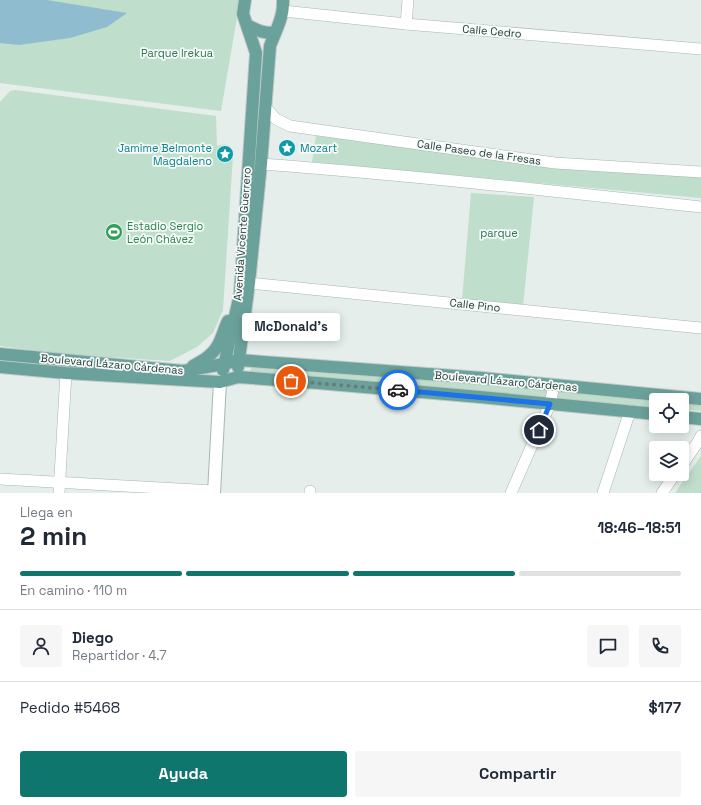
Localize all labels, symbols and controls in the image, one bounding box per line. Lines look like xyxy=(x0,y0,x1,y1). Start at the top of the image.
street label: Calle Cedro xyxy=(462,21,522,41)
park label: Parque Irekua xyxy=(141,46,214,60)
street label: Calle Paseo de la Fresas xyxy=(416,136,542,168)
place icon: Mozart xyxy=(277,138,297,158)
place label: Jamime Belmonte Magdaleno xyxy=(118,141,212,168)
place label: Mozart xyxy=(300,141,337,155)
place icon: Jamime Belmonte Magdaleno xyxy=(215,144,235,164)
street label: Avenida Vicente Guerrero xyxy=(230,167,254,301)
place label: Estadio Sergio León Chávez xyxy=(127,219,203,246)
sports icon: Estadio Sergio León Chávez xyxy=(104,222,124,242)
park label: parque xyxy=(480,226,518,240)
street label: Calle Pino xyxy=(449,295,501,315)
callout: McDonald's xyxy=(242,313,340,341)
text: McDonald's xyxy=(254,318,328,335)
street label: Boulevard Lázaro Cárdenas xyxy=(40,351,184,377)
pin xyxy=(274,364,308,398)
street label: Boulevard Lázaro Cárdenas xyxy=(434,368,578,394)
icon: bag xyxy=(280,370,302,392)
courier xyxy=(378,370,418,410)
icon: car xyxy=(387,379,409,401)
map controls xyxy=(649,393,689,481)
button: locate xyxy=(649,393,689,433)
pin xyxy=(522,413,556,447)
icon: home xyxy=(528,419,550,441)
button: layers xyxy=(649,441,689,481)
text: Llega en xyxy=(20,504,73,521)
text: 18:46–18:51 xyxy=(597,518,681,537)
text: 2 min xyxy=(20,519,87,553)
text: En camino · 110 m xyxy=(20,582,127,599)
button: person xyxy=(20,625,62,667)
button: chat xyxy=(587,625,629,667)
button: phone xyxy=(639,625,681,667)
text: Diego xyxy=(72,628,113,647)
text: Repartidor · 4.7 xyxy=(72,647,167,664)
text: Pedido #5468 xyxy=(20,698,120,717)
text: $177 xyxy=(649,698,681,717)
button: Ayuda xyxy=(20,751,347,797)
button: Compartir xyxy=(355,751,681,797)

